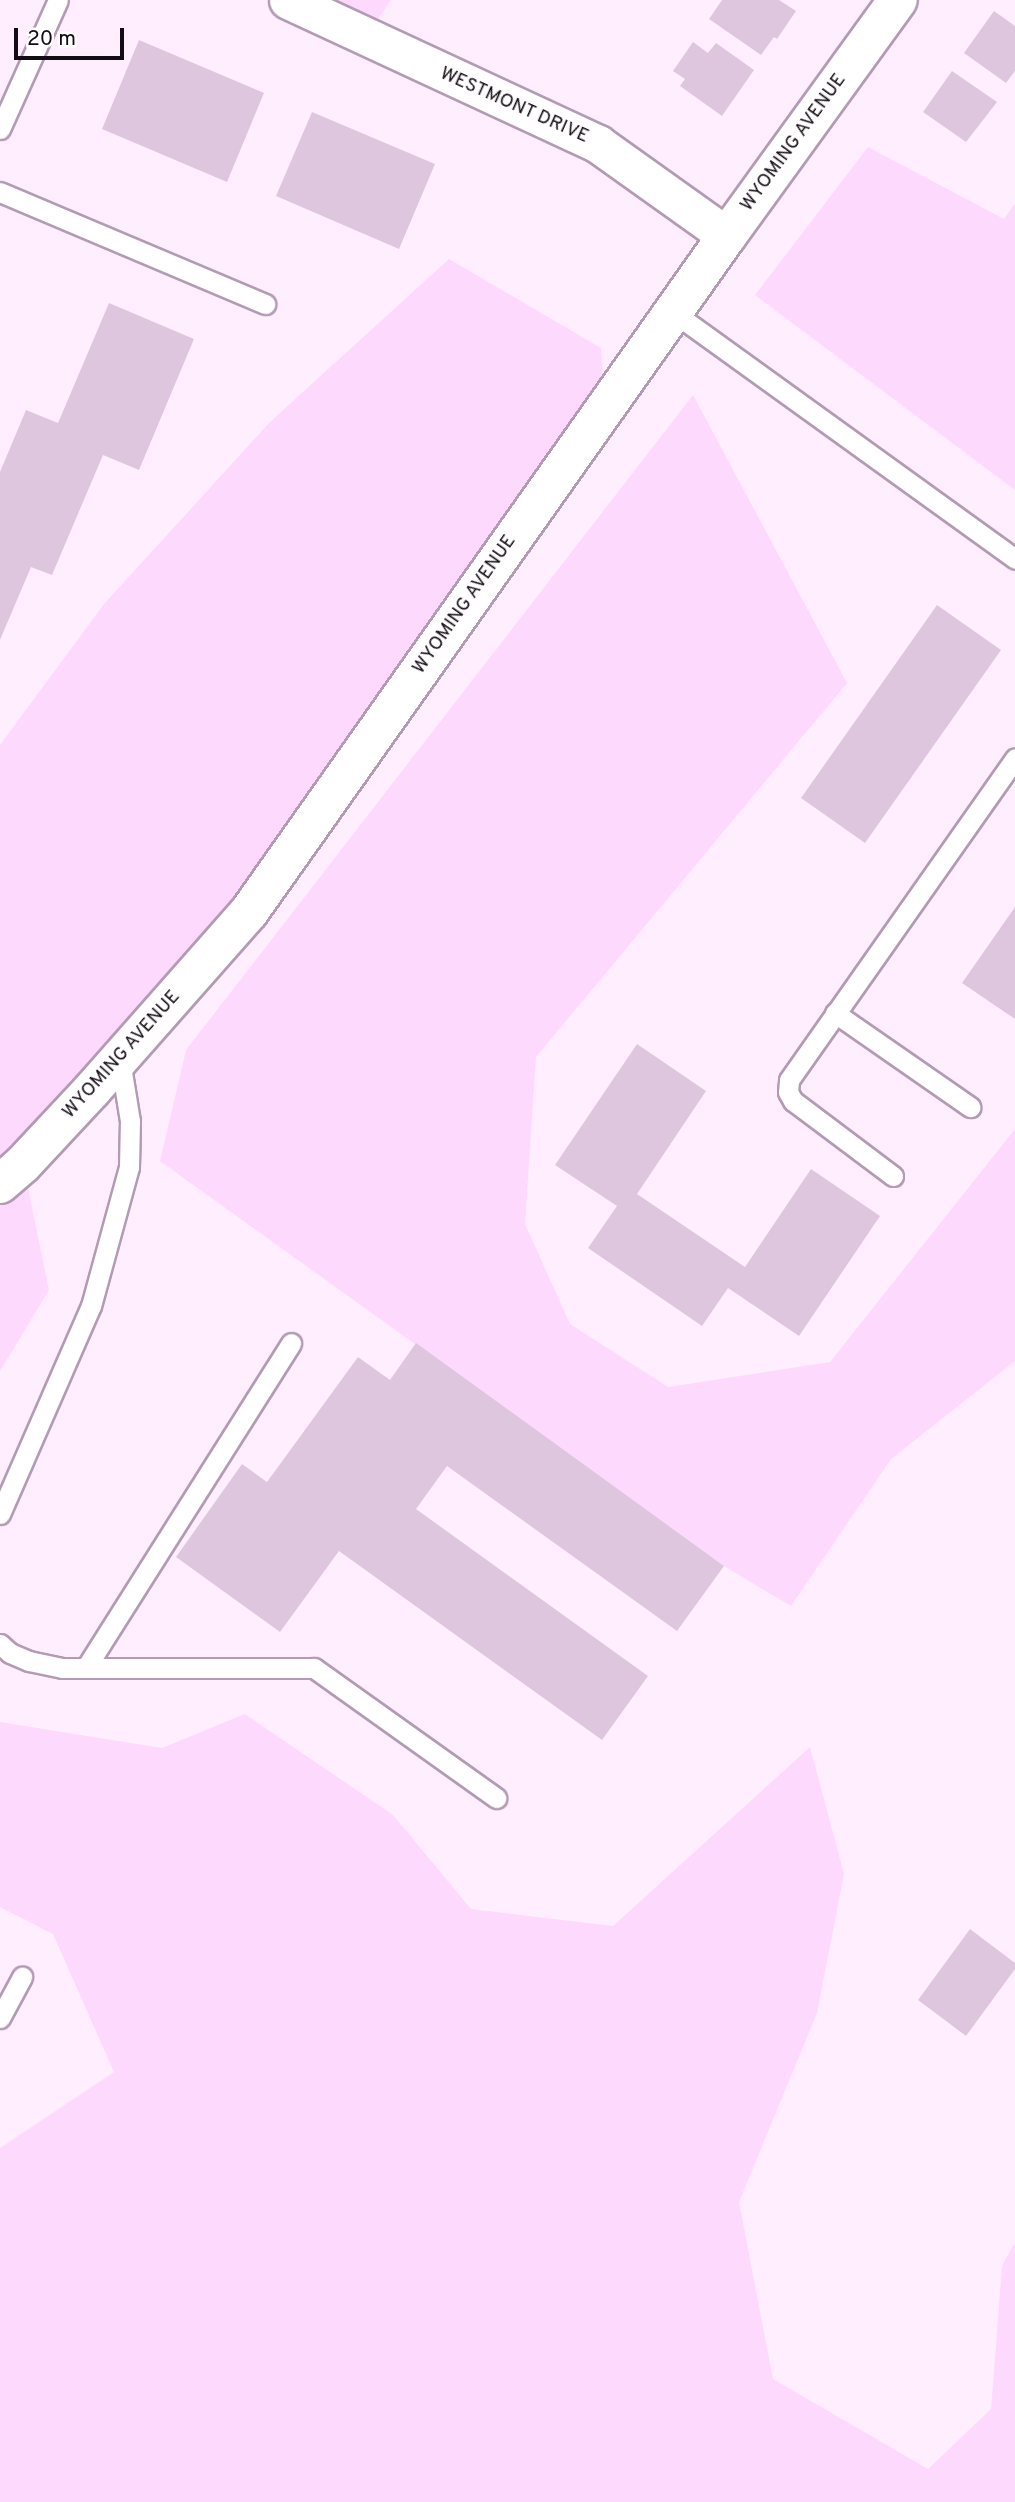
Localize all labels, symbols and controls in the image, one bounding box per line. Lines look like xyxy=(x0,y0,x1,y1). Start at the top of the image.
scale bar xyxy=(18,14,128,58)
text: 20 m xyxy=(27,26,76,53)
street label: WESTMONT DRIVE xyxy=(436,63,592,149)
street label: WYOMING AVENUE xyxy=(736,69,852,217)
street label: WYOMING AVENUE xyxy=(408,531,522,679)
street label: WYOMING AVENUE xyxy=(58,986,186,1124)

